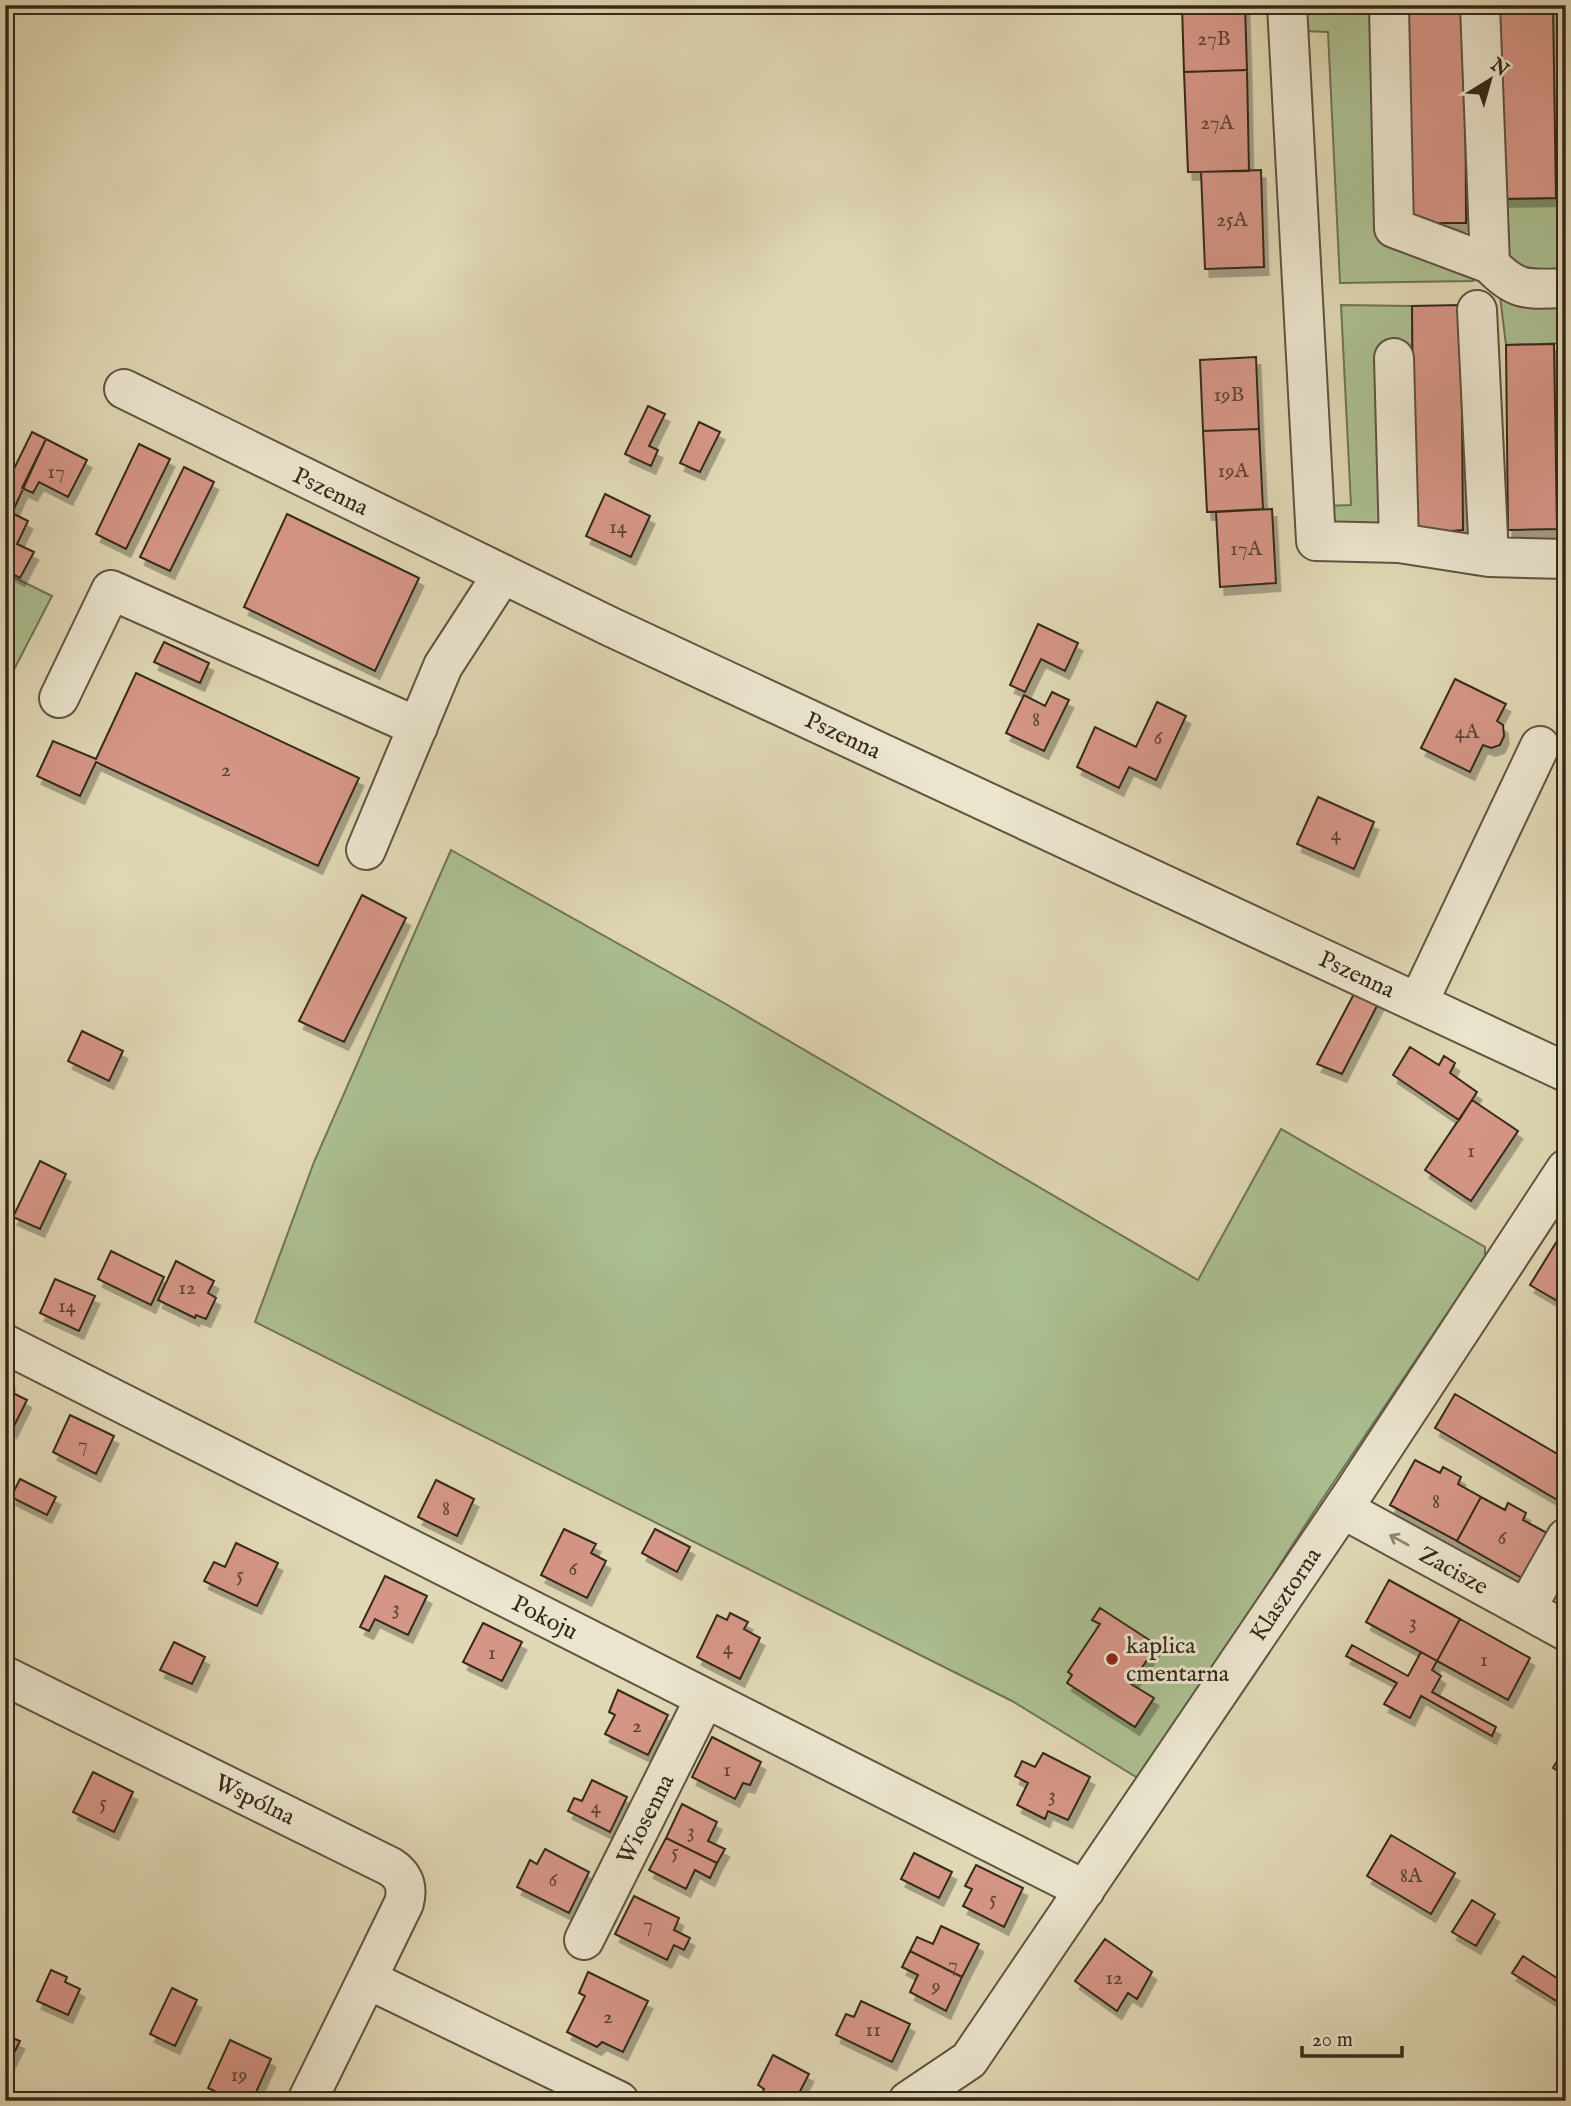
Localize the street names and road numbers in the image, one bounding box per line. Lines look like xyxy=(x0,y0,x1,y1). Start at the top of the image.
street label: Pszenna xyxy=(287,461,374,524)
street label: Pszenna xyxy=(799,705,886,768)
street label: Pszenna xyxy=(1313,944,1400,1007)
street label: Zacisze xyxy=(1413,1540,1493,1603)
street label: Klasztorna xyxy=(1244,1541,1329,1648)
street label: Pokoju xyxy=(506,1589,582,1648)
street label: Wspólna xyxy=(209,1768,300,1833)
street label: Wiosenna xyxy=(610,1769,683,1870)

